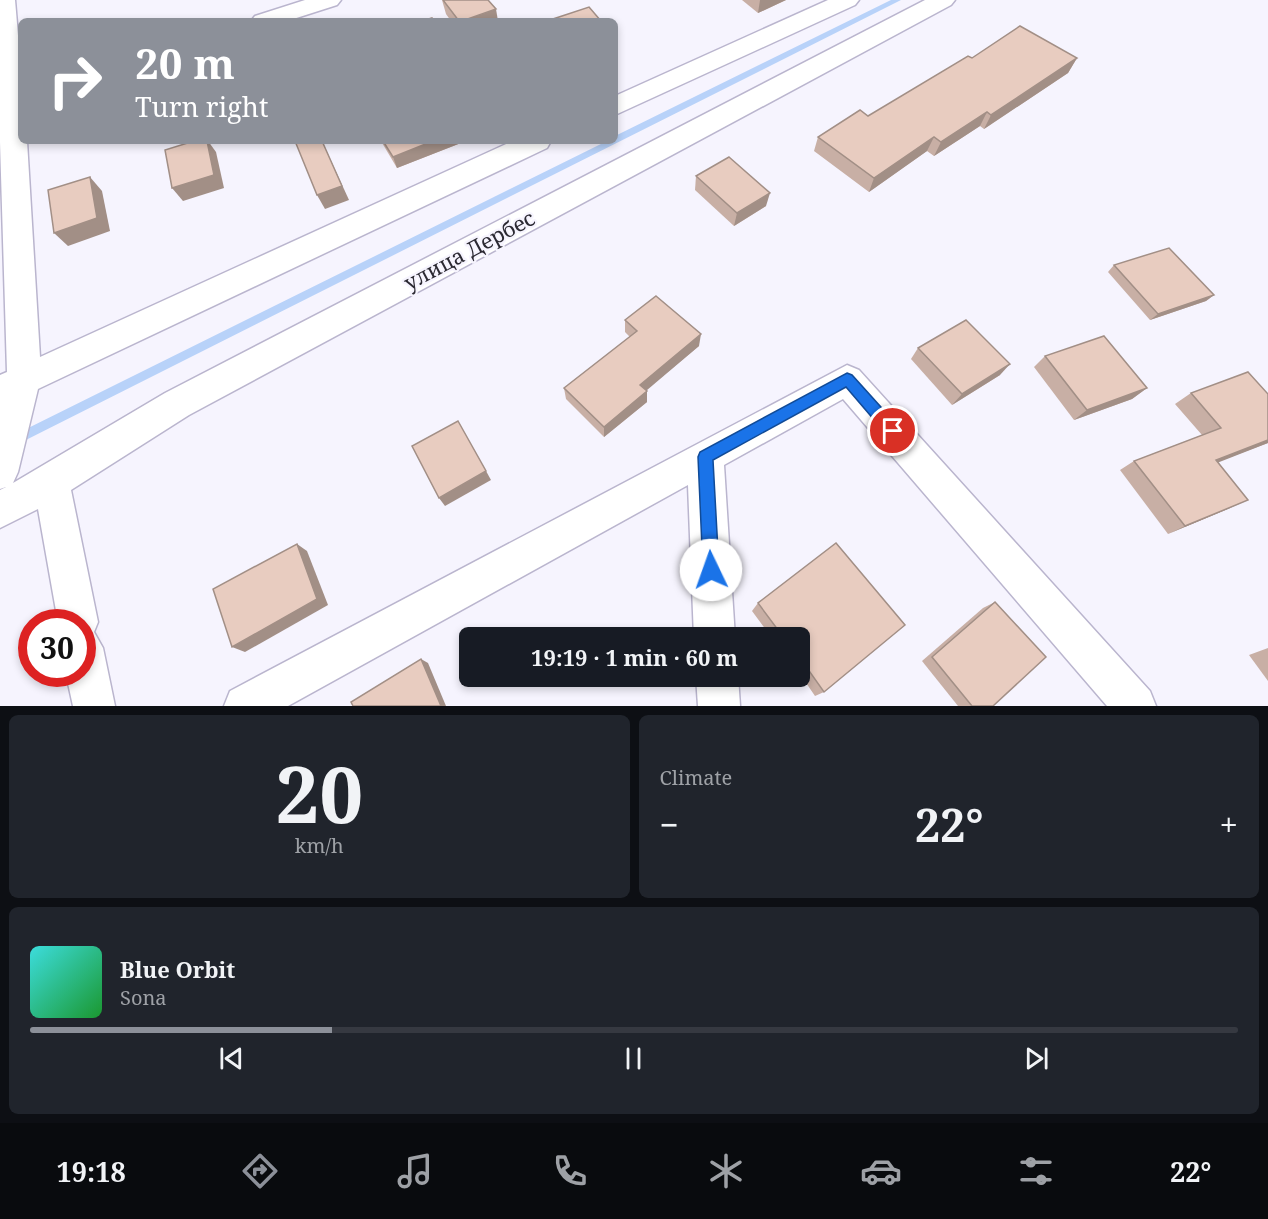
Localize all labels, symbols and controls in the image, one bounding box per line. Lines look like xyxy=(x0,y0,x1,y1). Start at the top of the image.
text: 20 m xyxy=(135,34,235,91)
icon: right xyxy=(36,42,114,120)
text: Turn right xyxy=(135,88,268,125)
street label: улица Дербес xyxy=(399,204,539,296)
pin xyxy=(867,405,918,456)
icon: arrive xyxy=(876,414,909,447)
position arrow xyxy=(679,538,743,602)
speed limit sign: 30 xyxy=(18,609,96,687)
text: 19:19 · 1 min · 60 m xyxy=(531,642,738,672)
text: 20 xyxy=(275,740,363,846)
text: Climate xyxy=(660,764,732,791)
text: 22° xyxy=(915,794,984,855)
text: − xyxy=(660,802,679,847)
text: + xyxy=(1220,802,1238,847)
text: km/h xyxy=(295,832,344,859)
text: Blue Orbit xyxy=(120,954,235,984)
text: Sona xyxy=(120,984,167,1011)
icon: previous xyxy=(215,1042,248,1075)
icon: pause xyxy=(617,1042,650,1075)
icon: next xyxy=(1020,1042,1053,1075)
icon: directions xyxy=(239,1150,281,1192)
icon: music xyxy=(394,1150,436,1192)
icon: phone xyxy=(549,1150,591,1192)
icon: climate xyxy=(705,1150,747,1192)
icon: car xyxy=(860,1150,902,1192)
icon: filters xyxy=(1015,1150,1057,1192)
text: 19:18 xyxy=(57,1153,126,1190)
text: 22° xyxy=(1170,1153,1211,1190)

